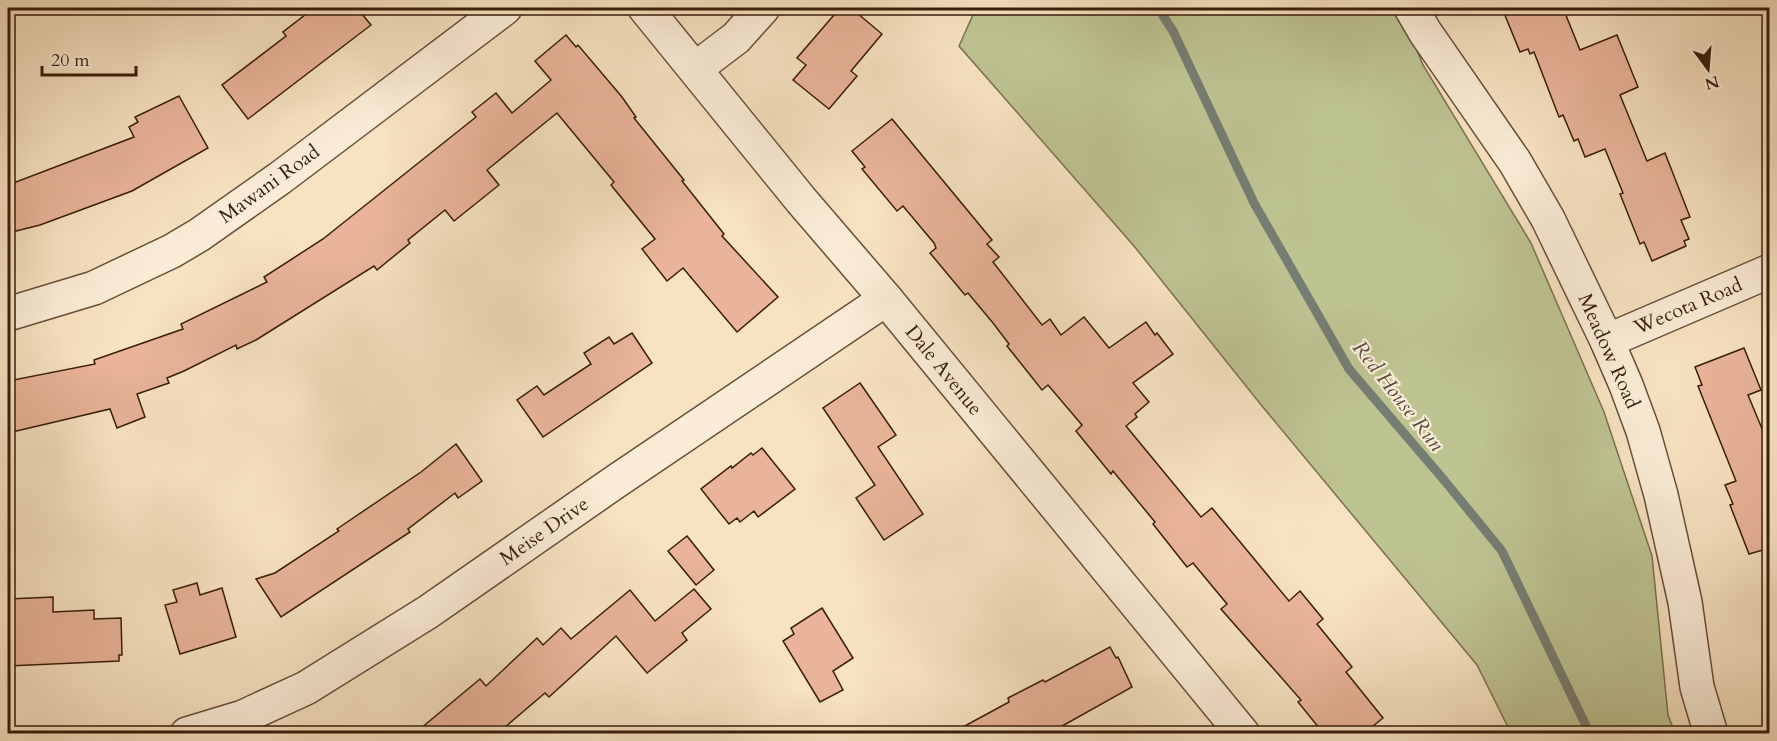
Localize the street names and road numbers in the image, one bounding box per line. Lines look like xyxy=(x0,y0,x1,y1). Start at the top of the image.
street label: Mawani Road xyxy=(213,138,325,230)
street label: Wecota Road xyxy=(1629,271,1747,341)
street label: Meadow Road xyxy=(1572,289,1647,413)
street label: Dale Avenue xyxy=(899,319,989,421)
street label: Meise Drive xyxy=(494,490,594,572)

